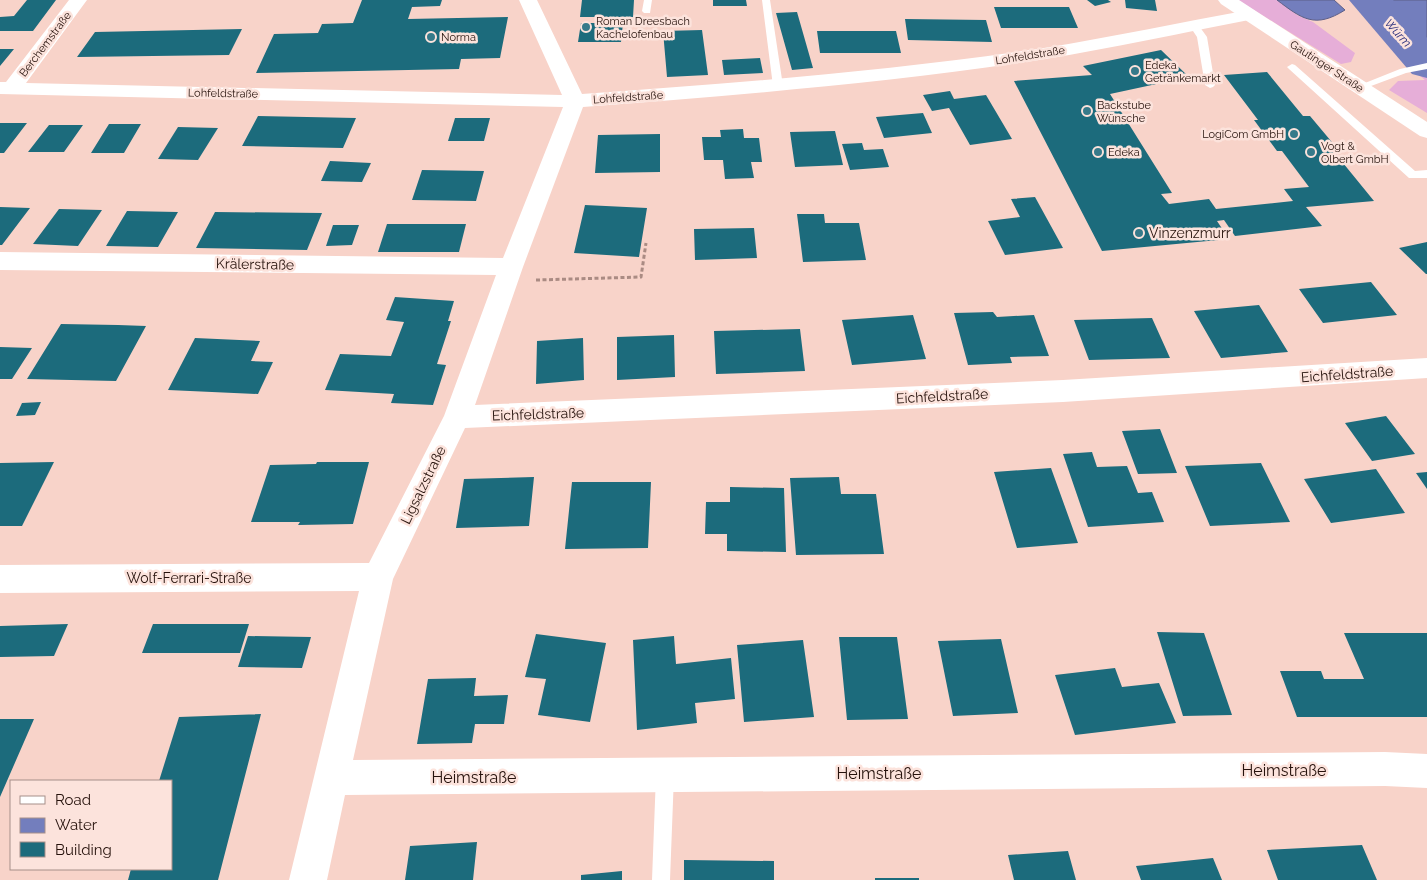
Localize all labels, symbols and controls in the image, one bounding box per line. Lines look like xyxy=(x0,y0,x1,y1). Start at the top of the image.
street label: Berchemstraße xyxy=(17,9,74,79)
place label: Roman Dreesbach Kachelofenbau xyxy=(596,15,690,41)
water label: Würm xyxy=(1382,16,1414,50)
marker: Roman Dreesbach Kachelofenbau xyxy=(580,21,592,33)
marker: Norma xyxy=(425,31,437,43)
place label: Norma xyxy=(441,31,476,44)
street label: Gautinger Straße xyxy=(1287,38,1366,95)
street label: Lohfeldstraße xyxy=(994,43,1066,67)
place label: Edeka Getränkemarkt xyxy=(1145,59,1221,85)
marker: Edeka Getränkemarkt xyxy=(1129,65,1141,77)
street label: Lohfeldstraße xyxy=(188,86,259,101)
street label: Lohfeldstraße xyxy=(593,89,664,106)
place label: Backstube Wünsche xyxy=(1097,99,1152,125)
marker: Backstube Wünsche xyxy=(1081,105,1093,117)
place label: LogiCom GmbH xyxy=(1202,128,1284,141)
marker: LogiCom GmbH xyxy=(1288,128,1300,140)
place label: Vogt & Olbert GmbH xyxy=(1321,140,1389,166)
marker: Edeka xyxy=(1092,146,1104,158)
place label: Edeka xyxy=(1108,146,1140,159)
marker: Vogt & Olbert GmbH xyxy=(1305,146,1317,158)
place label: Vinzenzmurr xyxy=(1149,225,1231,241)
marker: Vinzenzmurr xyxy=(1133,227,1145,239)
street label: Krälerstraße xyxy=(216,255,294,273)
street label: Eichfeldstraße xyxy=(1300,363,1394,385)
street label: Eichfeldstraße xyxy=(895,386,989,406)
street label: Eichfeldstraße xyxy=(492,404,584,424)
street label: Ligsalzstraße xyxy=(397,443,449,527)
street label: Wolf-Ferrari-Straße xyxy=(127,570,251,586)
street label: Heimstraße xyxy=(1242,761,1326,780)
street label: Heimstraße xyxy=(837,764,921,783)
street label: Heimstraße xyxy=(432,768,516,787)
legend xyxy=(10,780,172,870)
text: Road xyxy=(55,791,91,809)
text: Water xyxy=(55,816,98,834)
text: Building xyxy=(55,841,112,859)

